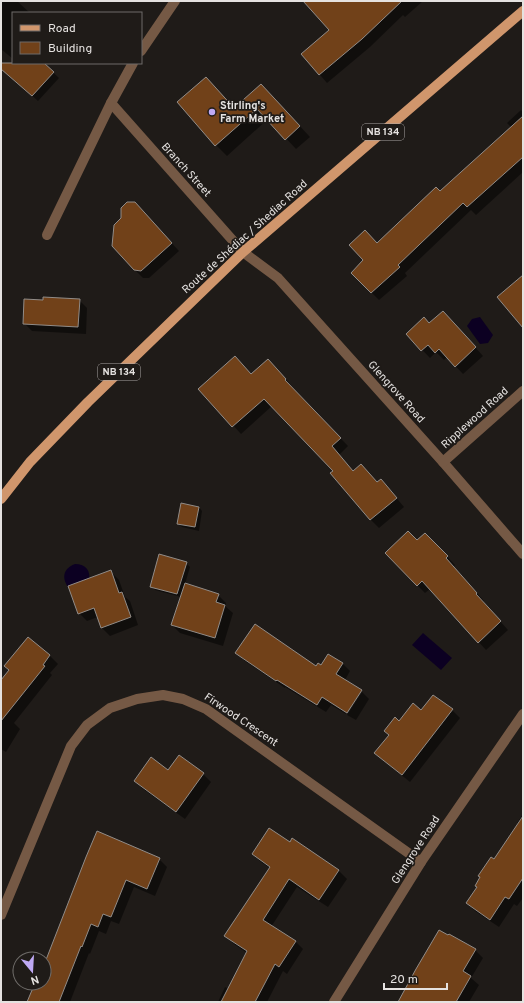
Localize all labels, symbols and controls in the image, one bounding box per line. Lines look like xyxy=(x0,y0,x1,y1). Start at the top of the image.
legend xyxy=(12,12,142,64)
text: Road xyxy=(48,21,76,37)
text: Building xyxy=(48,41,92,57)
place label: Stirling's Farm Market xyxy=(220,99,284,126)
marker: Stirling's Farm Market xyxy=(207,107,217,117)
road number: NB 134 xyxy=(362,124,404,140)
street label: Branch Street xyxy=(158,140,214,200)
street label: Route de Shédiac / Shediac Road xyxy=(179,177,311,297)
street label: Glengrove Road xyxy=(364,358,428,426)
road number: NB 134 xyxy=(98,364,140,380)
street label: Ripplewood Road xyxy=(438,384,512,452)
street label: Firwood Crescent xyxy=(201,690,281,750)
street label: Glengrove Road xyxy=(389,813,443,887)
north arrow xyxy=(12,951,52,991)
scale bar xyxy=(384,965,447,991)
text: N xyxy=(29,972,41,987)
text: 20 m xyxy=(390,972,418,988)

